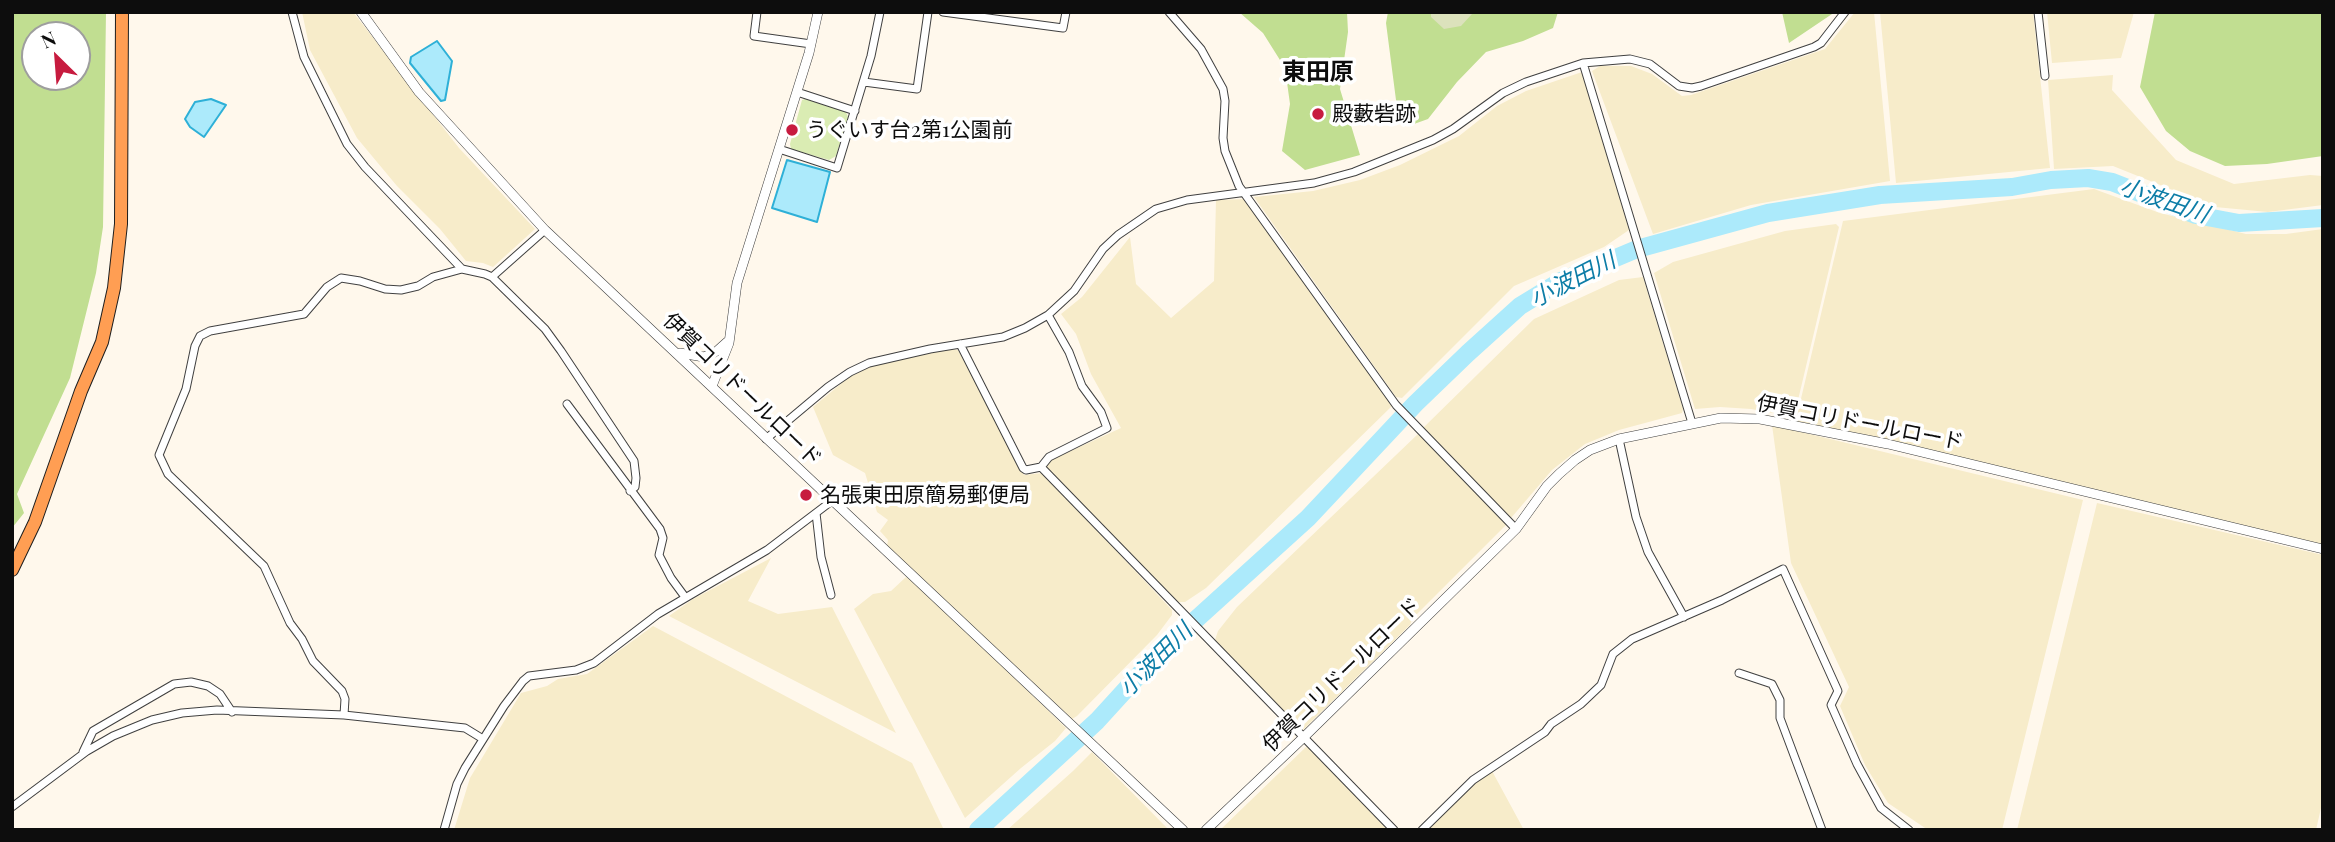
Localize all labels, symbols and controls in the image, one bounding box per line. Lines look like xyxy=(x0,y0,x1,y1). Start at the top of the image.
north arrow xyxy=(21,21,91,91)
text: N xyxy=(36,24,60,53)
district label: 東田原 xyxy=(1282,59,1354,87)
place label: 殿藪砦跡 xyxy=(1332,101,1416,127)
marker: 殿藪砦跡 xyxy=(1310,106,1326,122)
place label: うぐいす台2第1公園前 xyxy=(806,117,1013,143)
marker: うぐいす台2第1公園前 xyxy=(784,122,800,138)
water label: 小波田川 xyxy=(2116,173,2212,229)
water label: 小波田川 xyxy=(1526,247,1620,313)
street label: 伊賀コリドールロード xyxy=(658,308,826,472)
street label: 伊賀コリドールロード xyxy=(1755,391,1965,455)
place label: 名張東田原簡易郵便局 xyxy=(820,482,1030,508)
marker: 名張東田原簡易郵便局 xyxy=(798,487,814,503)
street label: 伊賀コリドールロード xyxy=(1258,593,1426,757)
water label: 小波田川 xyxy=(1114,618,1198,702)

